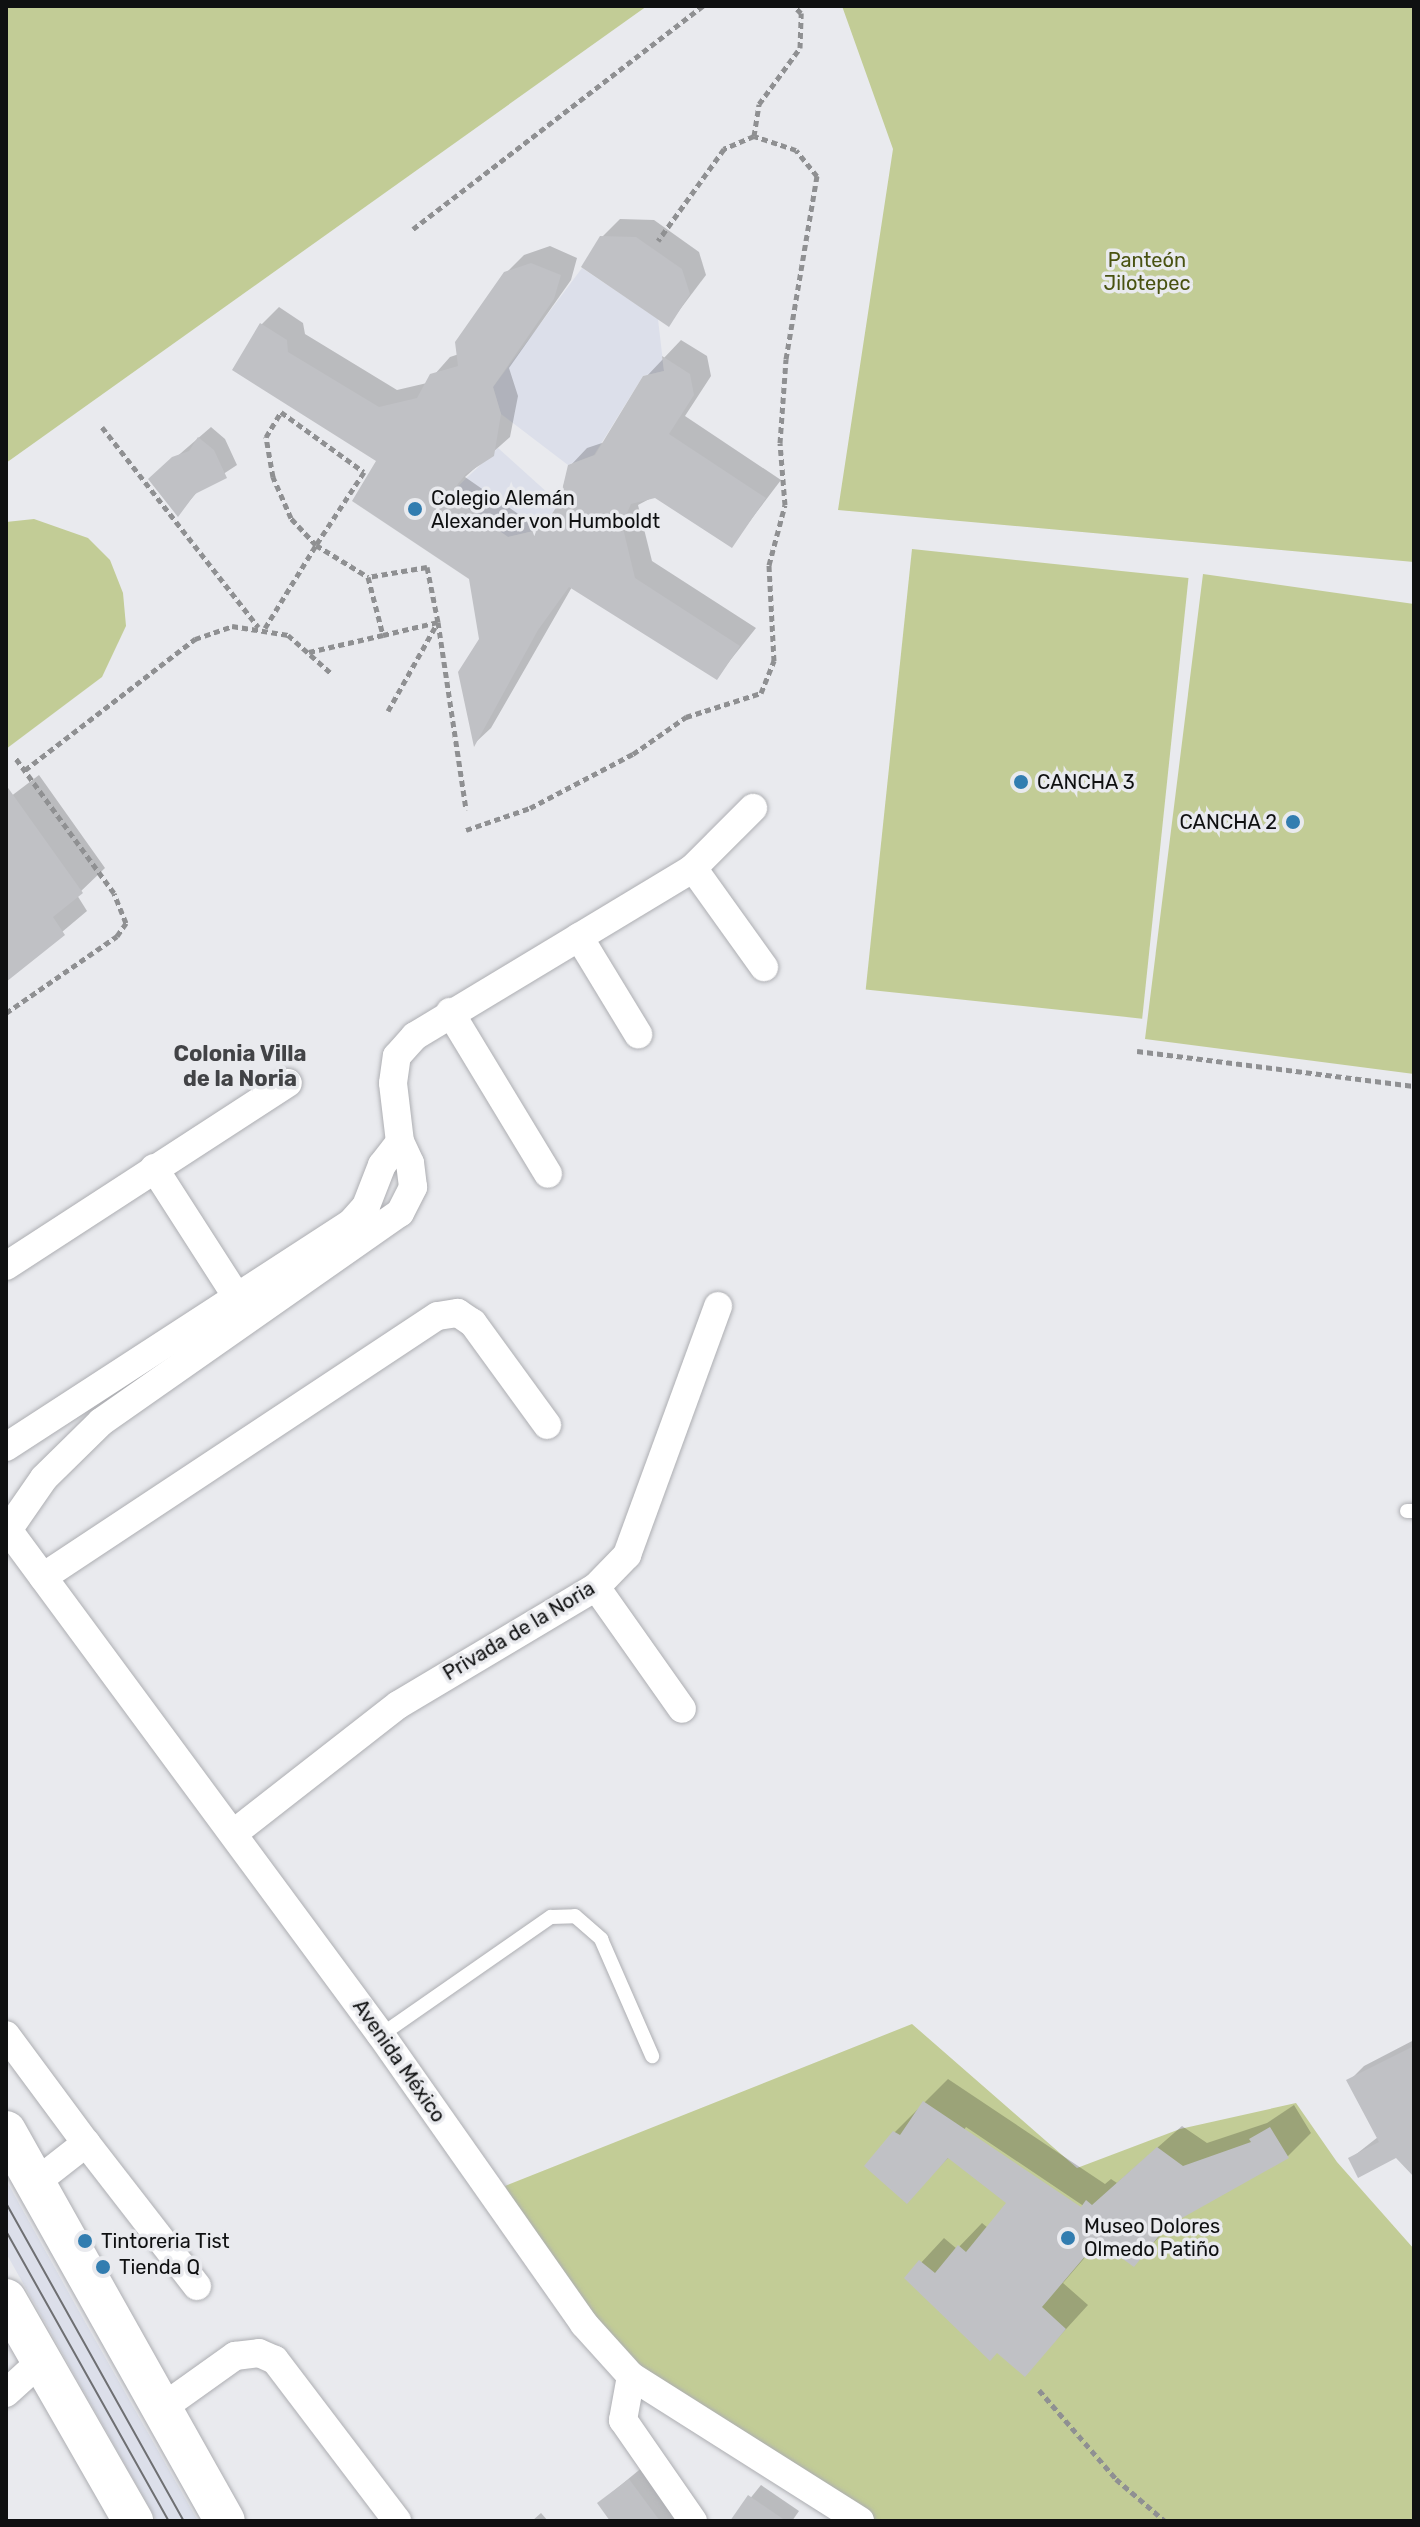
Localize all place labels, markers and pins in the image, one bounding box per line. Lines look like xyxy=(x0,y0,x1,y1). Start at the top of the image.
place label: Colegio Alemán Alexander von Humboldt xyxy=(431,486,661,533)
marker: Colegio Alemán Alexander von Humboldt xyxy=(406,500,424,518)
place label: CANCHA 3 xyxy=(1037,770,1135,794)
marker: CANCHA 3 xyxy=(1012,773,1030,791)
place label: CANCHA 2 xyxy=(1179,810,1277,834)
marker: CANCHA 2 xyxy=(1284,813,1302,831)
place label: Museo Dolores Olmedo Patiño xyxy=(1084,2214,1220,2261)
place label: Tintoreria Tist xyxy=(101,2229,230,2253)
marker: Museo Dolores Olmedo Patiño xyxy=(1059,2229,1077,2247)
marker: Tintoreria Tist xyxy=(76,2232,94,2250)
place label: Tienda Q xyxy=(119,2255,200,2279)
marker: Tienda Q xyxy=(94,2258,112,2276)

